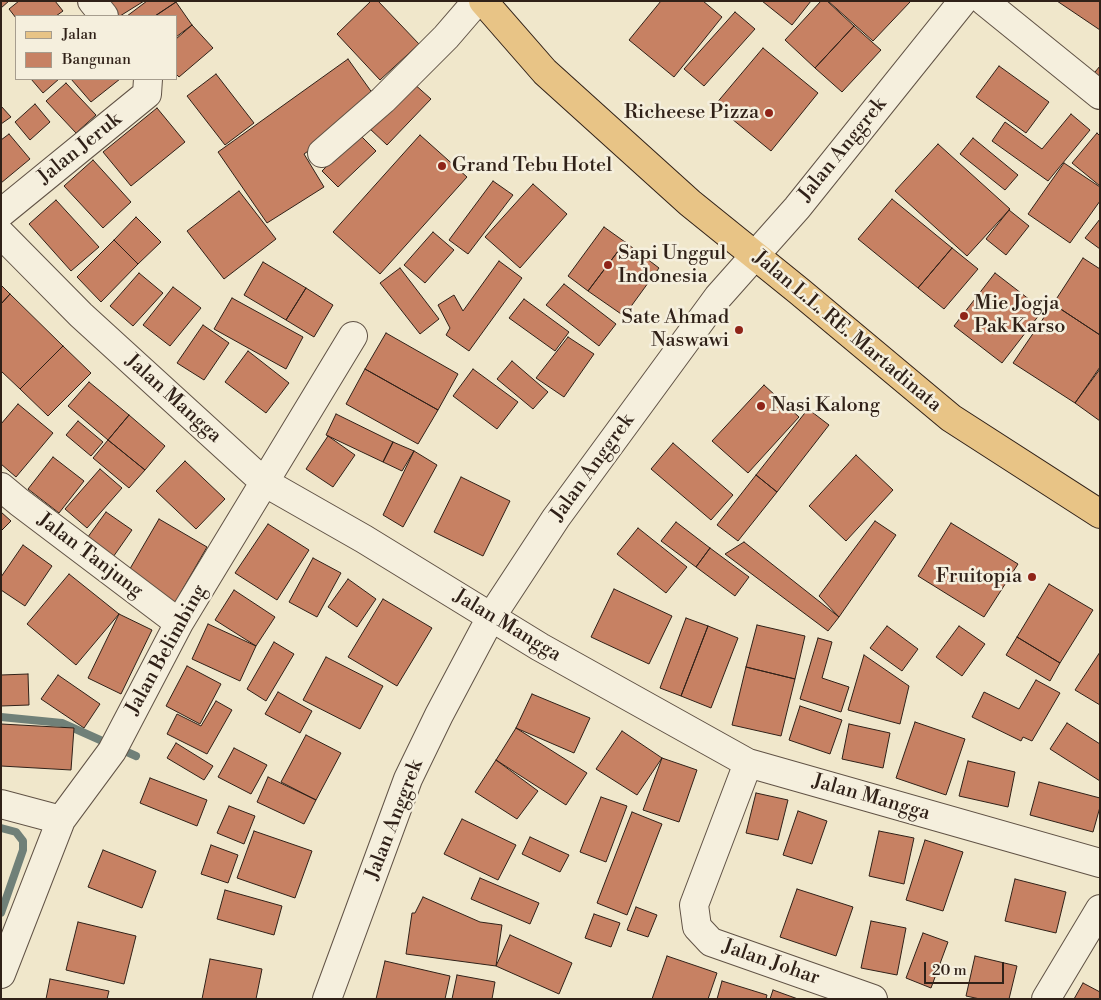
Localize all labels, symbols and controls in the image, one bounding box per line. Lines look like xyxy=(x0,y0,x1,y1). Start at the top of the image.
legend xyxy=(15,15,178,80)
text: Jalan xyxy=(62,25,97,44)
text: Bangunan xyxy=(62,50,131,69)
street label: Jalan Anggrek xyxy=(794,93,892,207)
place label: Richeese Pizza xyxy=(624,101,759,125)
marker: Richeese Pizza xyxy=(763,107,775,119)
street label: Jalan Jeruk xyxy=(33,108,127,190)
place label: Grand Tebu Hotel xyxy=(452,154,612,178)
marker: Grand Tebu Hotel xyxy=(436,160,448,172)
place label: Sapi Unggul Indonesia xyxy=(618,242,726,289)
street label: Jalan L.L. RE. Martadinata xyxy=(748,246,946,418)
marker: Sapi Unggul Indonesia xyxy=(602,259,614,271)
place label: Mie Jogja Pak Karso xyxy=(974,292,1065,339)
place label: Sate Ahmad Naswawi xyxy=(622,306,729,353)
marker: Mie Jogja Pak Karso xyxy=(958,310,970,322)
marker: Sate Ahmad Naswawi xyxy=(733,324,745,336)
street label: Jalan Mangga xyxy=(120,350,226,448)
place label: Nasi Kalong xyxy=(771,394,880,418)
marker: Nasi Kalong xyxy=(755,400,767,412)
street label: Jalan Anggrek xyxy=(546,410,640,526)
street label: Jalan Tanjung xyxy=(33,509,147,603)
place label: Fruitopia xyxy=(936,565,1022,589)
marker: Fruitopia xyxy=(1026,571,1038,583)
street label: Jalan Belimbing xyxy=(121,581,213,719)
street label: Jalan Mangga xyxy=(449,584,565,668)
street label: Jalan Anggrek xyxy=(361,757,429,883)
street label: Jalan Mangga xyxy=(809,770,933,826)
street label: Jalan Johar xyxy=(719,935,823,991)
scale bar xyxy=(926,952,1006,984)
text: 20 m xyxy=(932,961,967,980)

